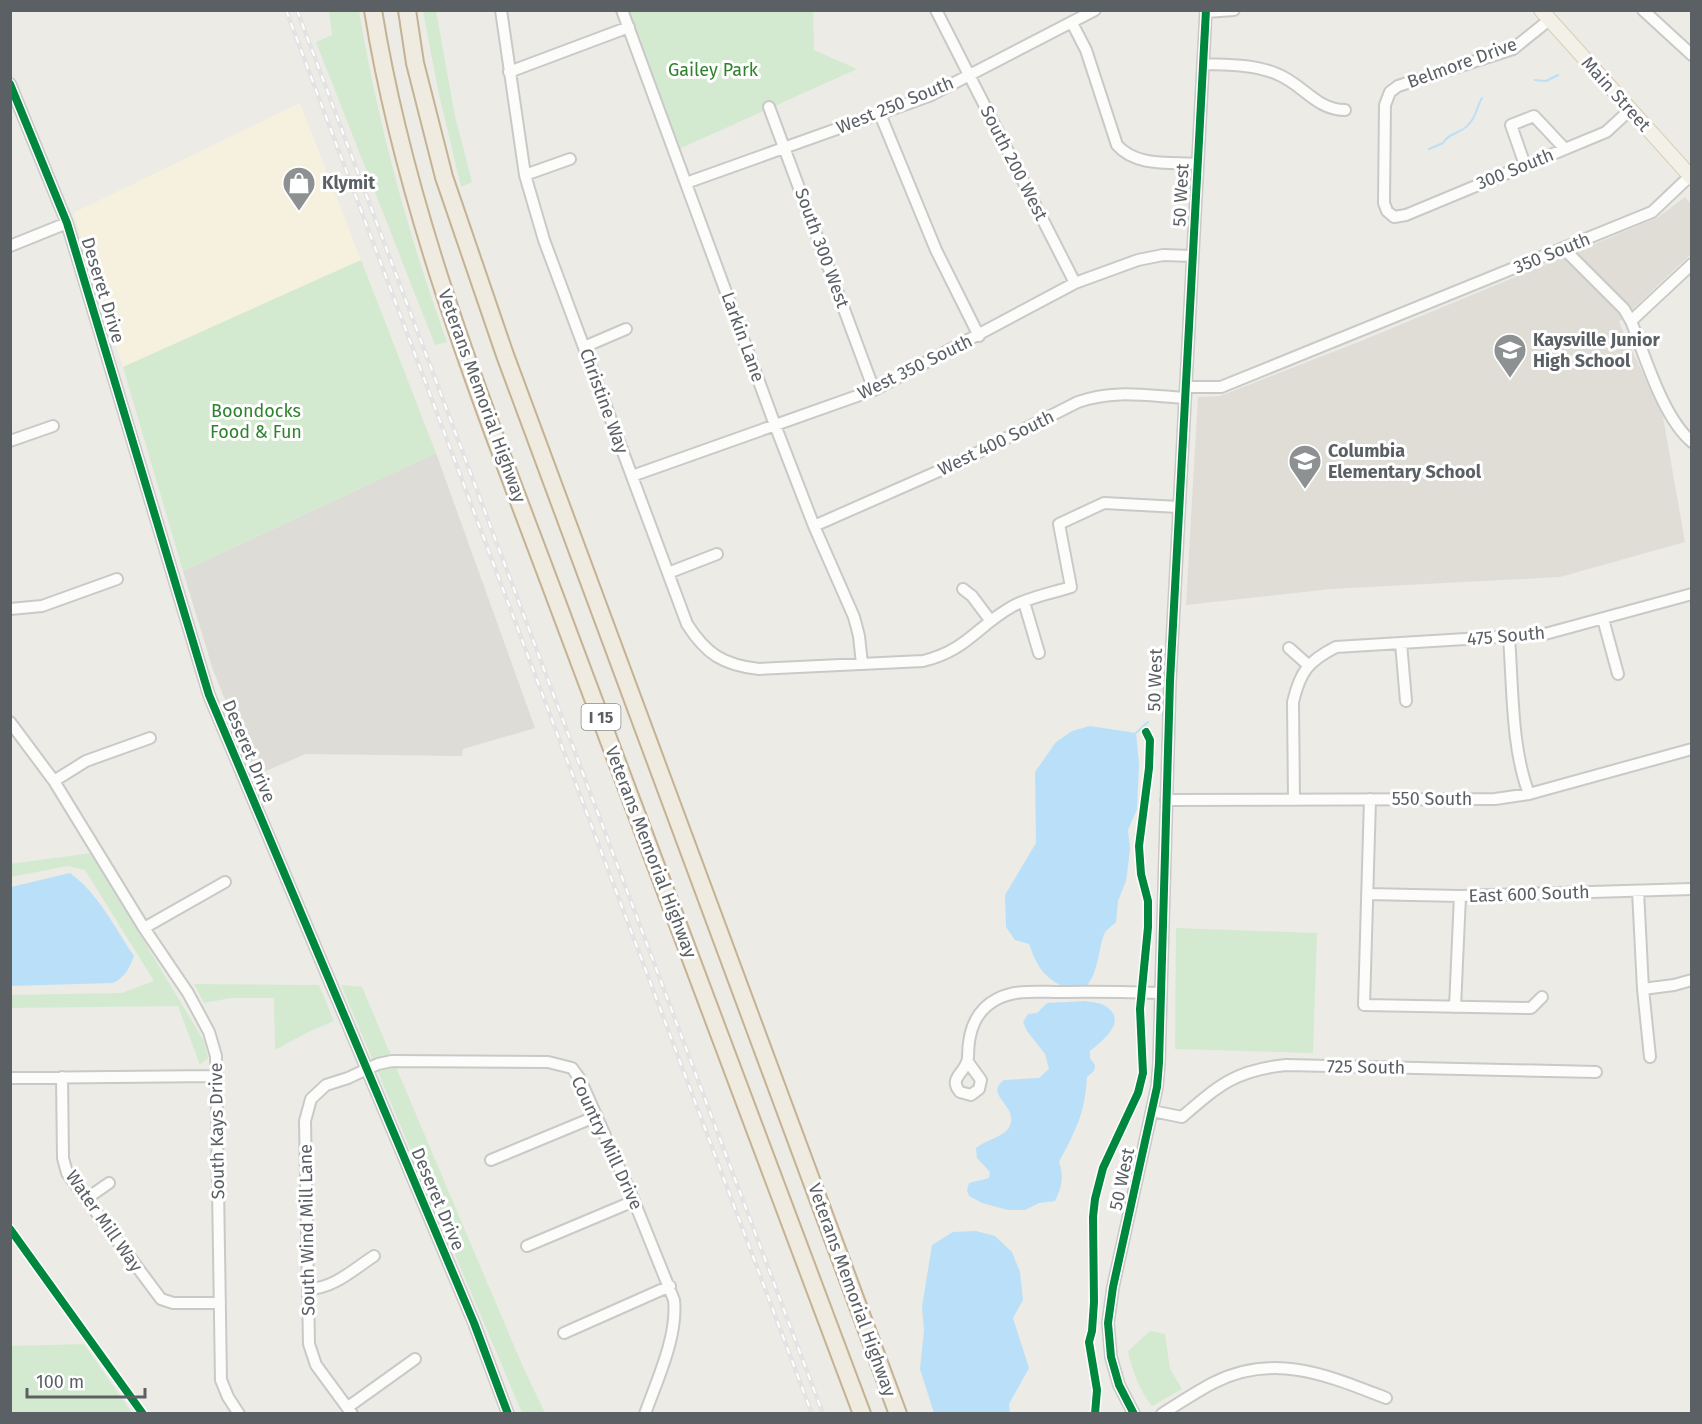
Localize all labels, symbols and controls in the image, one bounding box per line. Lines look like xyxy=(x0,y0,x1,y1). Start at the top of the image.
street label: Belmore Drive xyxy=(1404,33,1520,93)
street label: Main Street xyxy=(1577,52,1656,136)
park label: Gailey Park xyxy=(668,59,759,81)
street label: West 250 South xyxy=(833,71,957,139)
street label: South 200 West xyxy=(976,102,1053,224)
street label: 300 South xyxy=(1473,144,1557,194)
street label: 50 West xyxy=(1168,162,1194,227)
shop icon: Klymit xyxy=(281,165,317,212)
place label: Klymit xyxy=(322,172,376,194)
street label: South 300 West xyxy=(790,185,854,311)
street label: 350 South xyxy=(1510,228,1594,278)
street label: Deseret Drive xyxy=(76,235,130,345)
street label: Veterans Memorial Highway xyxy=(433,287,531,506)
street label: Larkin Lane xyxy=(717,289,769,385)
place label: Kaysville Junior High School xyxy=(1533,329,1660,372)
street label: West 350 South xyxy=(854,330,976,404)
school or university icon: Kaysville Junior High School xyxy=(1492,332,1528,379)
street label: Christine Way xyxy=(575,345,633,457)
park label: Boondocks Food & Fun xyxy=(210,400,302,443)
street label: West 400 South xyxy=(934,405,1058,481)
place label: Columbia Elementary School xyxy=(1328,440,1482,483)
school or university icon: Columbia Elementary School xyxy=(1287,443,1323,490)
street label: 475 South xyxy=(1466,622,1546,650)
street label: 50 West xyxy=(1143,648,1167,712)
street label: Deseret Drive xyxy=(218,696,280,806)
road number: I 15 xyxy=(582,704,620,730)
street label: Veterans Memorial Highway xyxy=(600,743,702,961)
street label: 550 South xyxy=(1392,788,1472,810)
street label: East 600 South xyxy=(1468,881,1590,907)
street label: 725 South xyxy=(1327,1055,1405,1079)
street label: South Kays Drive xyxy=(205,1062,229,1200)
street label: Country Mill Drive xyxy=(566,1073,648,1213)
street label: South Wind Mill Lane xyxy=(295,1144,319,1316)
street label: Deseret Drive xyxy=(407,1144,469,1254)
street label: 50 West xyxy=(1105,1145,1139,1212)
street label: Water Mill Way xyxy=(61,1166,147,1276)
street label: Veterans Memorial Highway xyxy=(803,1181,901,1400)
scale bar xyxy=(27,1361,146,1399)
text: 100 m xyxy=(36,1371,84,1393)

